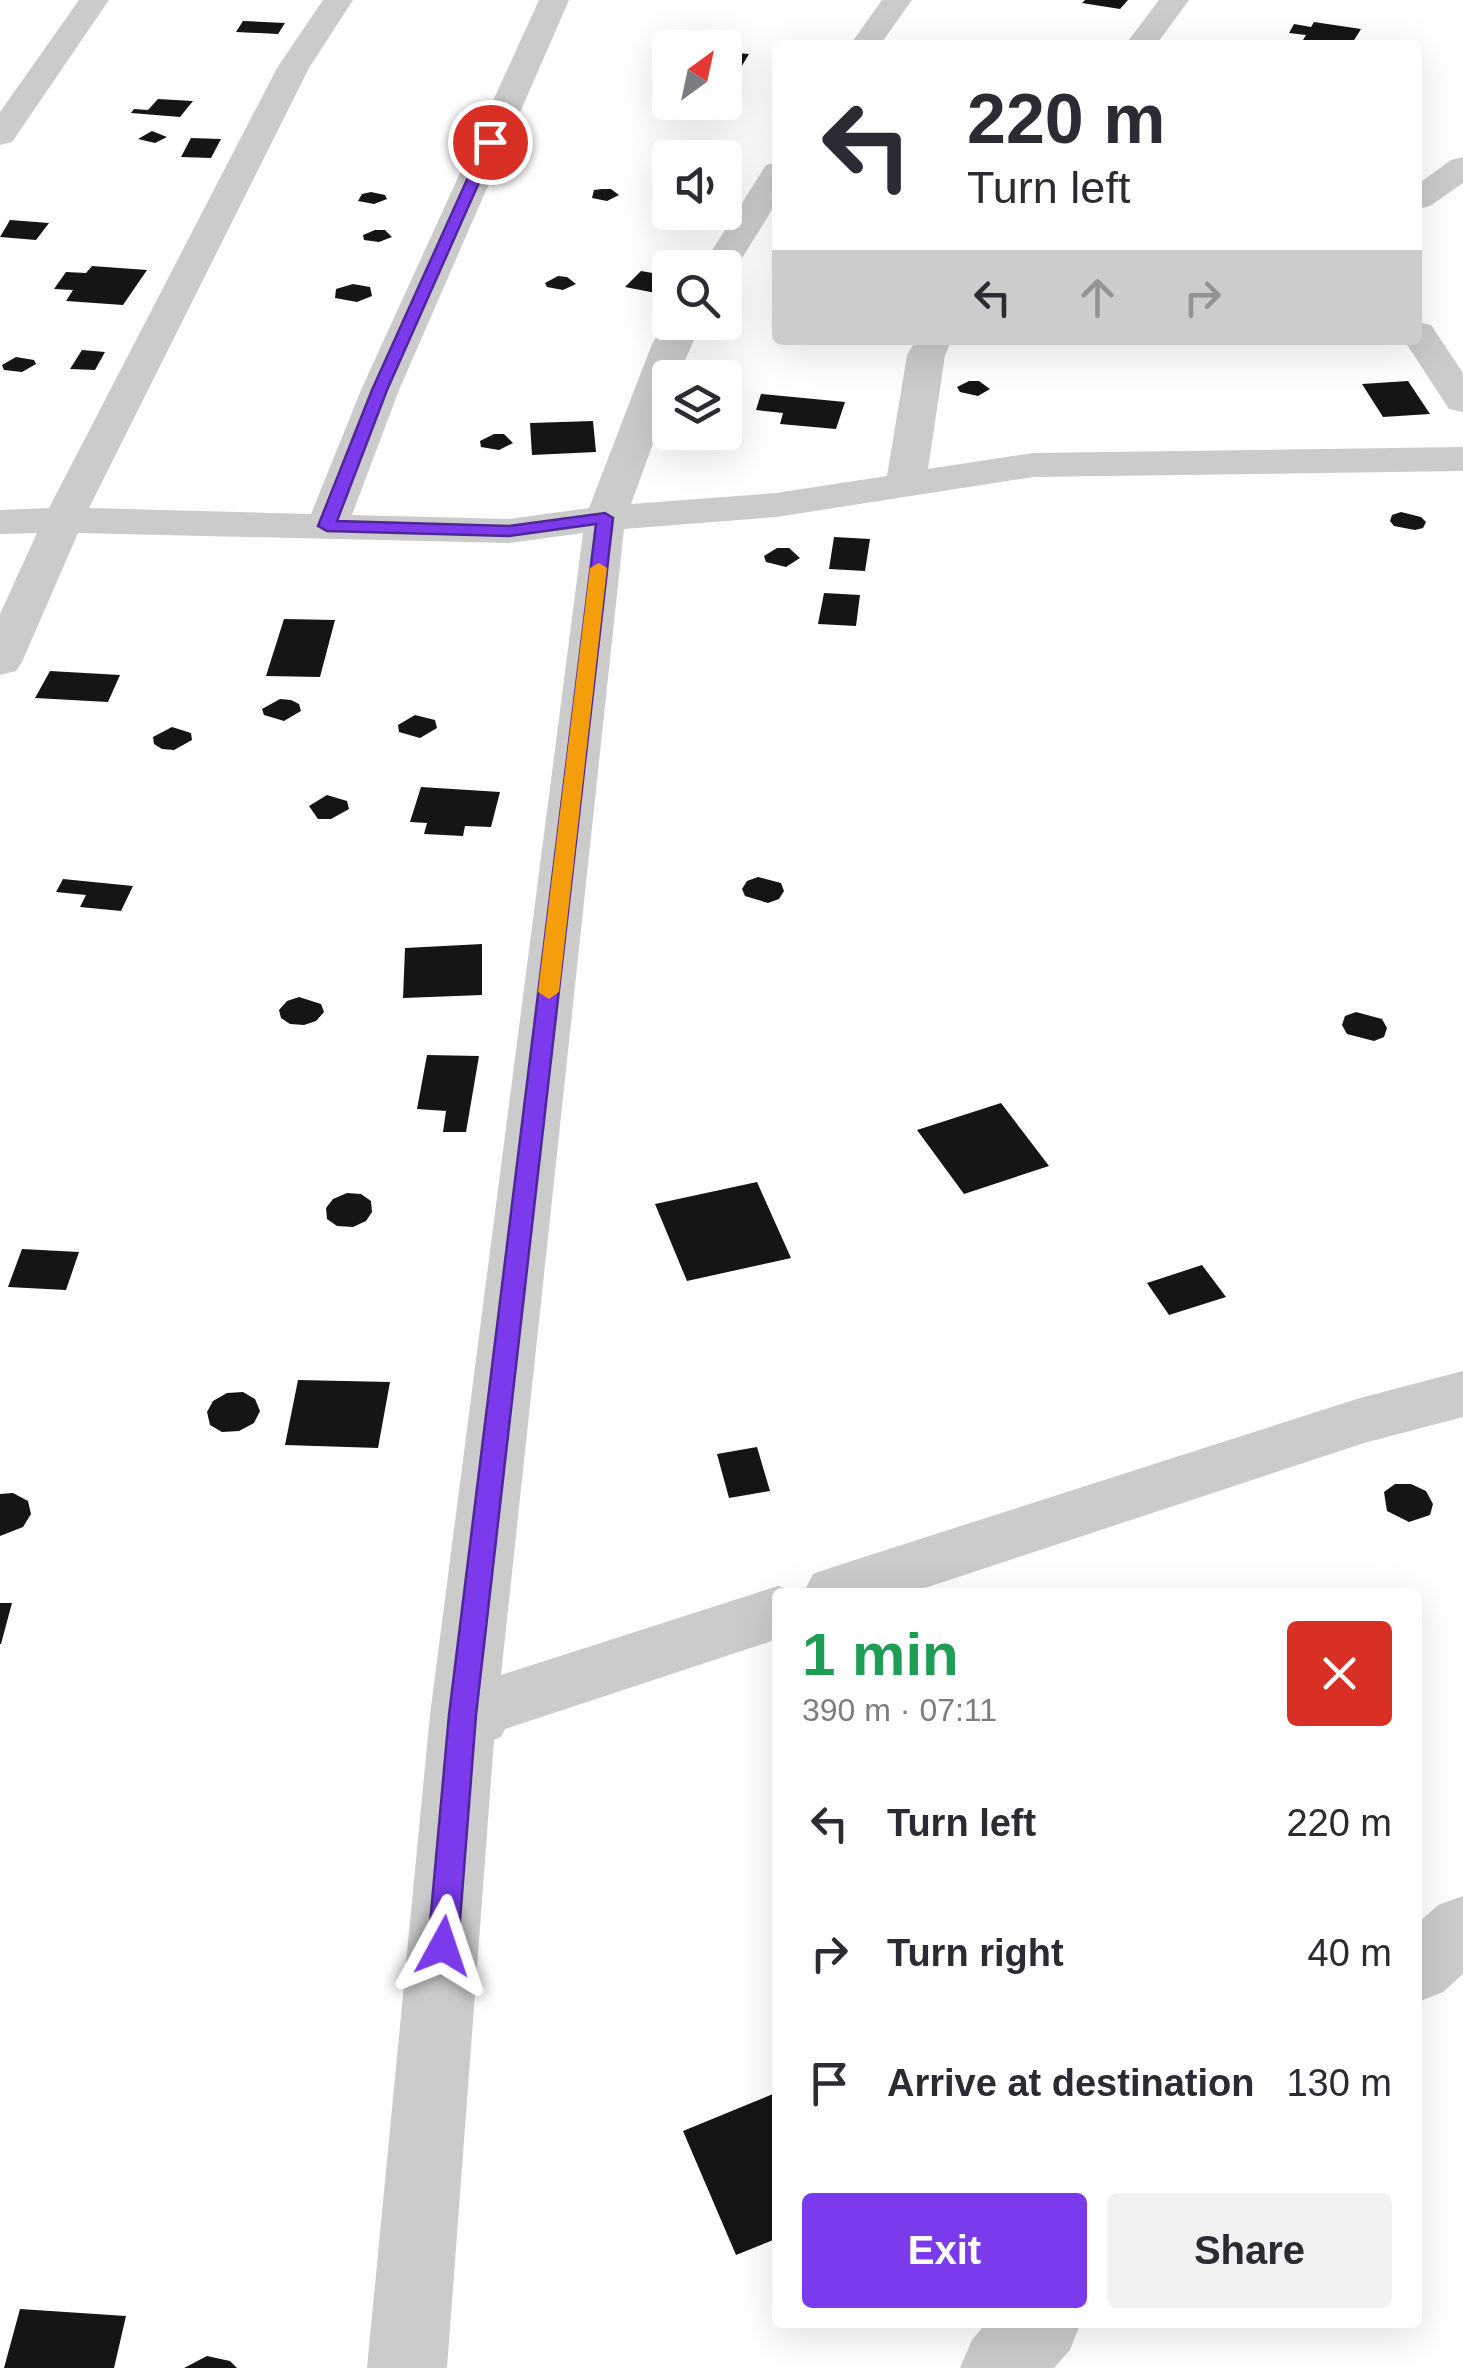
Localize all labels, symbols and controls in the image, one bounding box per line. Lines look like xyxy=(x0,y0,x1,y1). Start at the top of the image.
north arrow xyxy=(652,30,742,120)
map controls xyxy=(652,30,742,450)
icon: left xyxy=(802,80,932,210)
text: 220 m xyxy=(967,80,1165,158)
pin xyxy=(448,100,533,185)
icon: arrive xyxy=(463,115,518,170)
button: sound xyxy=(652,140,742,230)
text: Turn left xyxy=(967,162,1130,213)
button: search xyxy=(652,250,742,340)
icon: left xyxy=(965,270,1020,325)
icon: ahead xyxy=(1070,270,1125,325)
icon: right xyxy=(1175,270,1230,325)
button: layers xyxy=(652,360,742,450)
text: 1 min xyxy=(802,1621,959,1688)
button: close xyxy=(1287,1621,1392,1726)
text: 390 m · 07:11 xyxy=(802,1692,997,1728)
icon: left xyxy=(802,1796,857,1851)
text: Turn left xyxy=(887,1802,1036,1844)
text: 220 m xyxy=(1286,1802,1392,1844)
position arrow xyxy=(391,1894,495,1998)
icon: right xyxy=(802,1926,857,1981)
text: Turn right xyxy=(887,1932,1064,1974)
text: 40 m xyxy=(1308,1932,1392,1974)
icon: arrive xyxy=(802,2056,857,2111)
text: Arrive at destination xyxy=(887,2062,1254,2104)
text: 130 m xyxy=(1286,2062,1392,2104)
button: Exit xyxy=(802,2193,1087,2308)
button: Share xyxy=(1107,2193,1392,2308)

